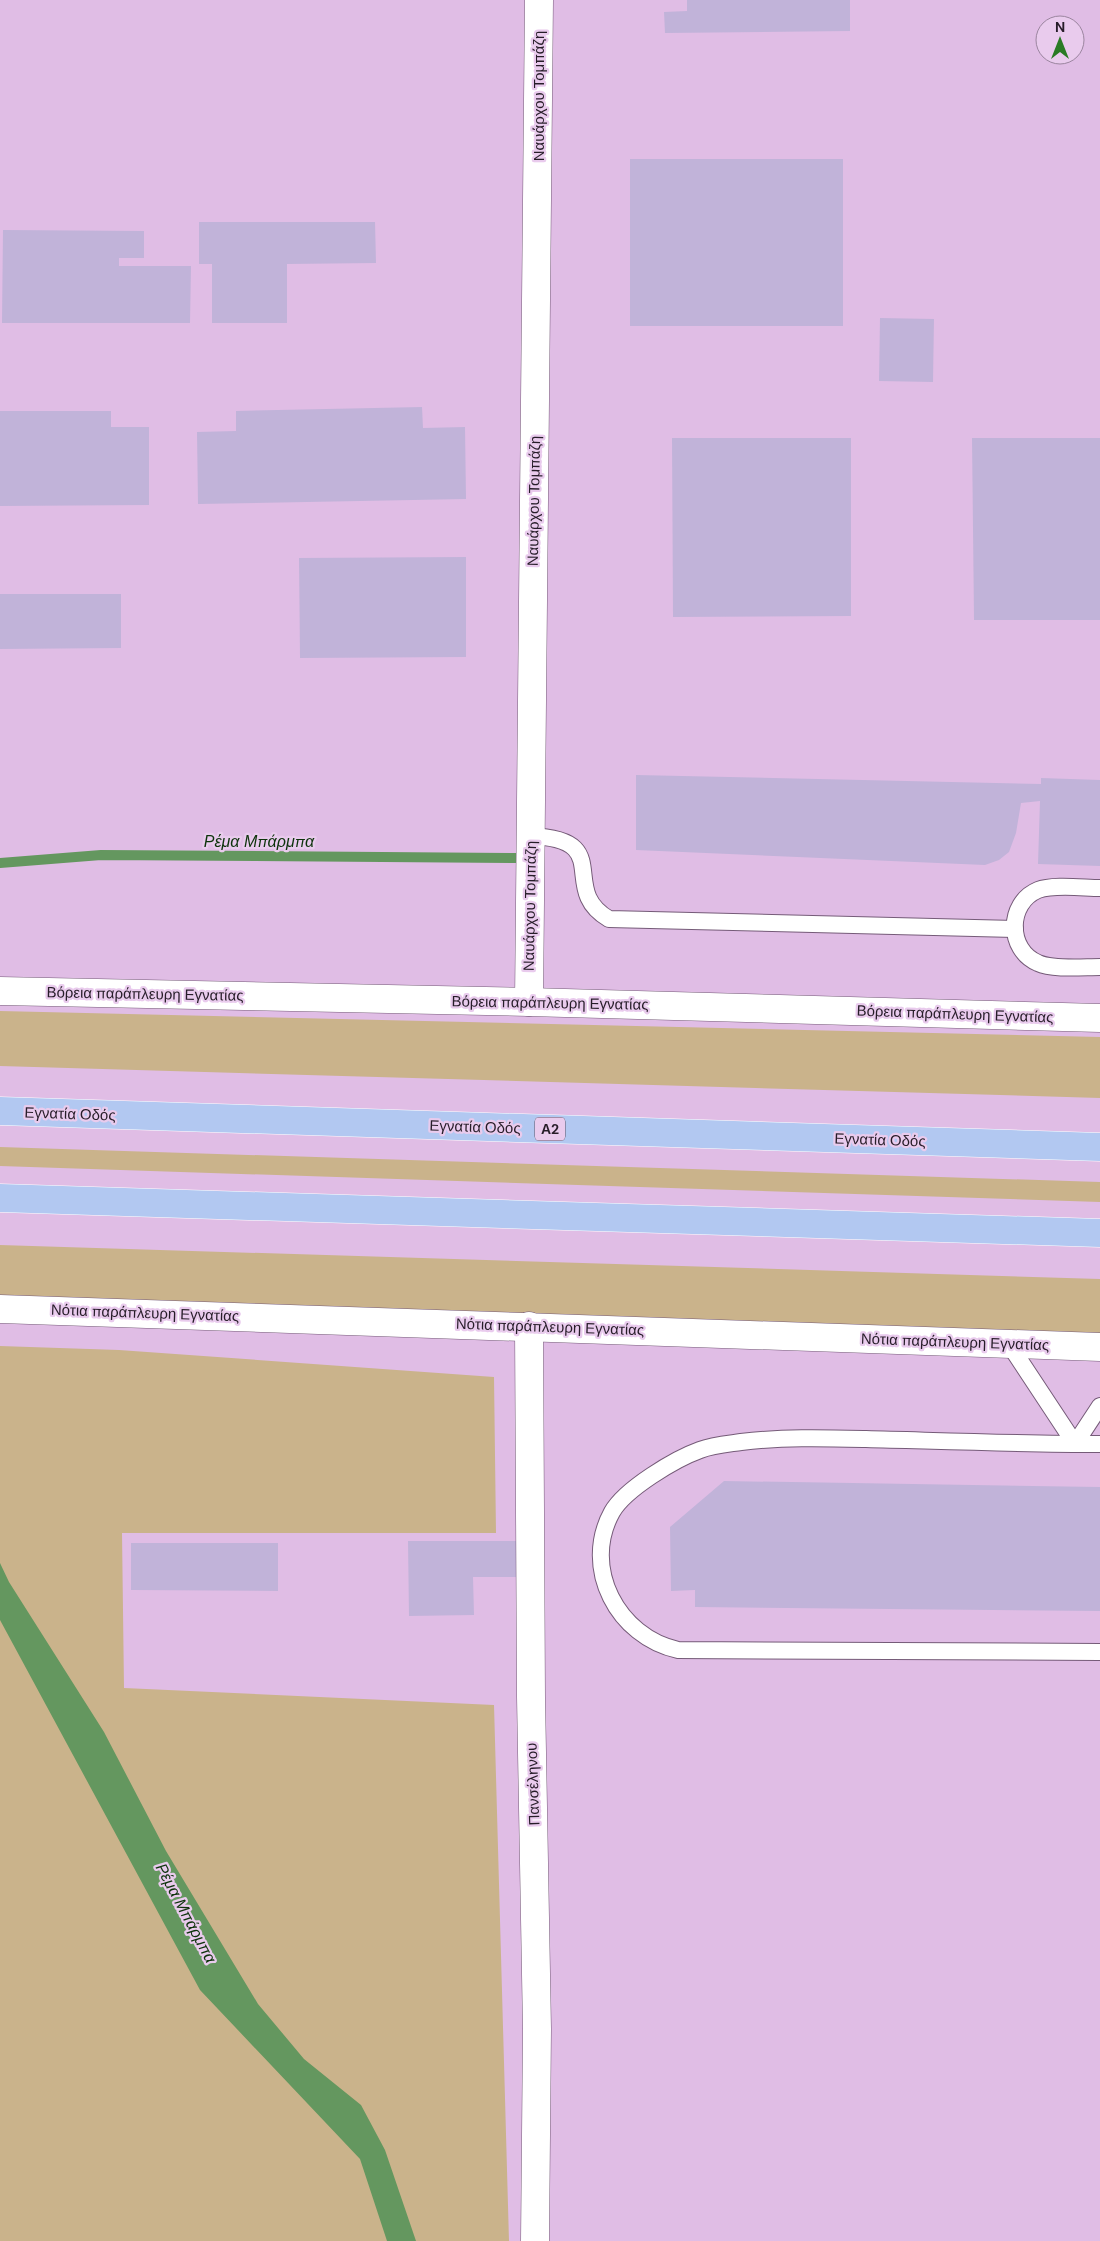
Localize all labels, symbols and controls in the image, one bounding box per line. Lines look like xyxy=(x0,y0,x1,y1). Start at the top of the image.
north arrow xyxy=(1035,15,1085,65)
text: N xyxy=(1055,18,1065,36)
street label: Ναυάρχου Τομπάζη xyxy=(529,31,549,161)
street label: Ναυάρχου Τομπάζη xyxy=(523,436,545,566)
water label: Ρέμα Μπάρμπα xyxy=(204,831,315,852)
street label: Ναυάρχου Τομπάζη xyxy=(519,841,541,971)
street label: Βόρεια παράπλευρη Εγνατίας xyxy=(46,982,244,1006)
street label: Βόρεια παράπλευρη Εγνατίας xyxy=(451,991,649,1015)
street label: Βόρεια παράπλευρη Εγνατίας xyxy=(856,1001,1054,1027)
street label: Εγνατία Οδός xyxy=(24,1102,116,1126)
street label: Εγνατία Οδός xyxy=(429,1115,521,1139)
road number: Α2 xyxy=(535,1118,565,1140)
street label: Εγνατία Οδός xyxy=(834,1128,926,1152)
street label: Νότια παράπλευρη Εγνατίας xyxy=(51,1300,239,1326)
street label: Νότια παράπλευρη Εγνατίας xyxy=(456,1314,644,1340)
street label: Νότια παράπλευρη Εγνατίας xyxy=(861,1329,1049,1355)
street label: Πανσέληνου xyxy=(522,1742,544,1826)
water label: Ρέμα Μπάρμπα xyxy=(151,1859,222,1967)

